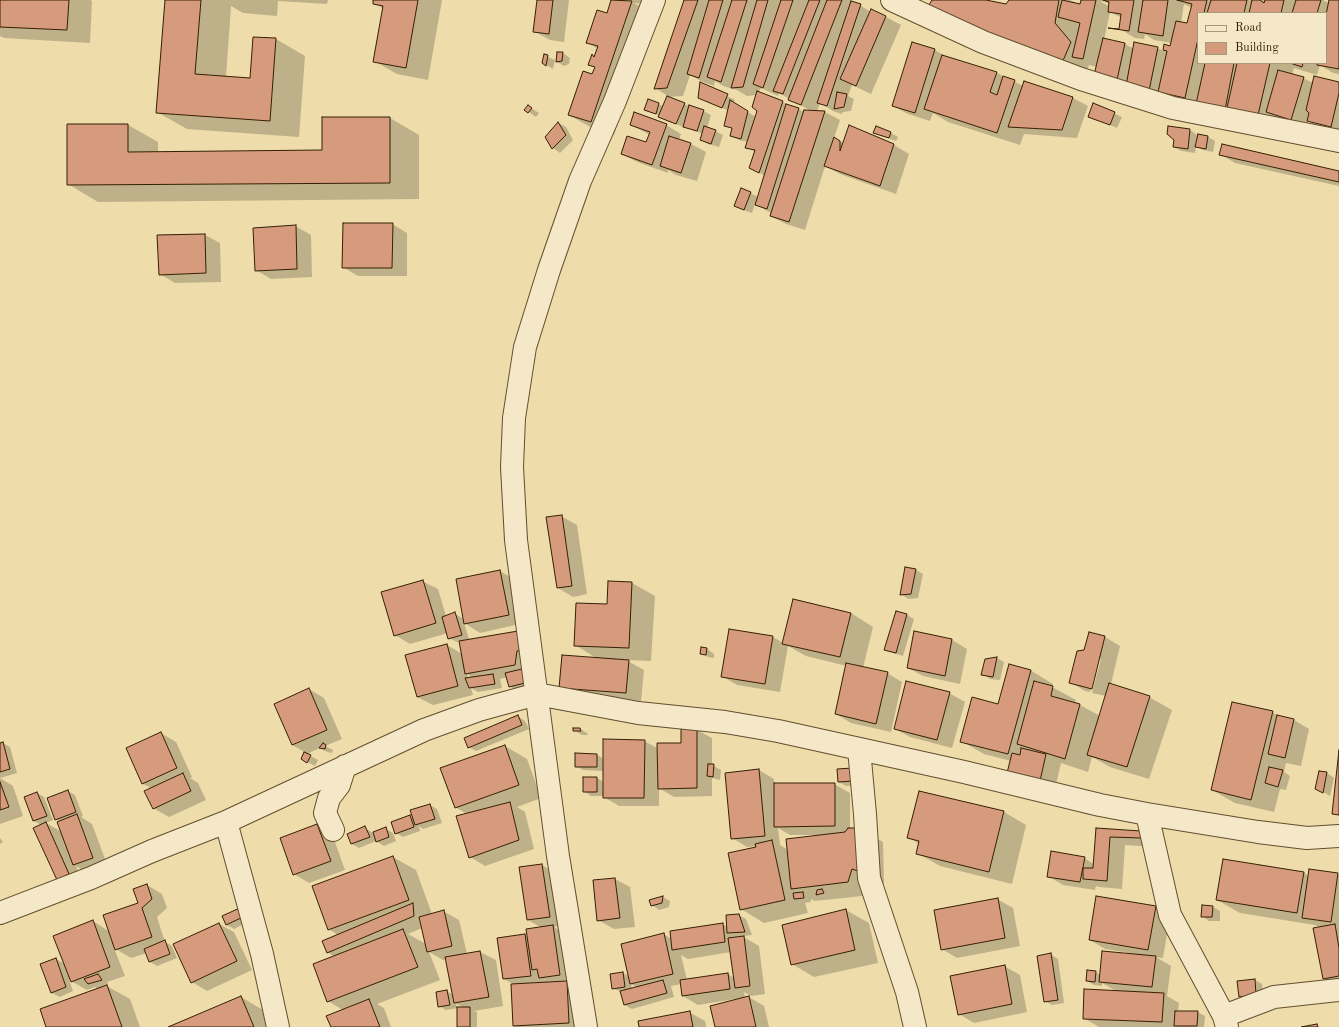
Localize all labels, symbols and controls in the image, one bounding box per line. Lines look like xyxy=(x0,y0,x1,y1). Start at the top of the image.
legend xyxy=(1197,12,1327,64)
text: Road xyxy=(1235,22,1262,34)
text: Building xyxy=(1235,42,1279,54)

